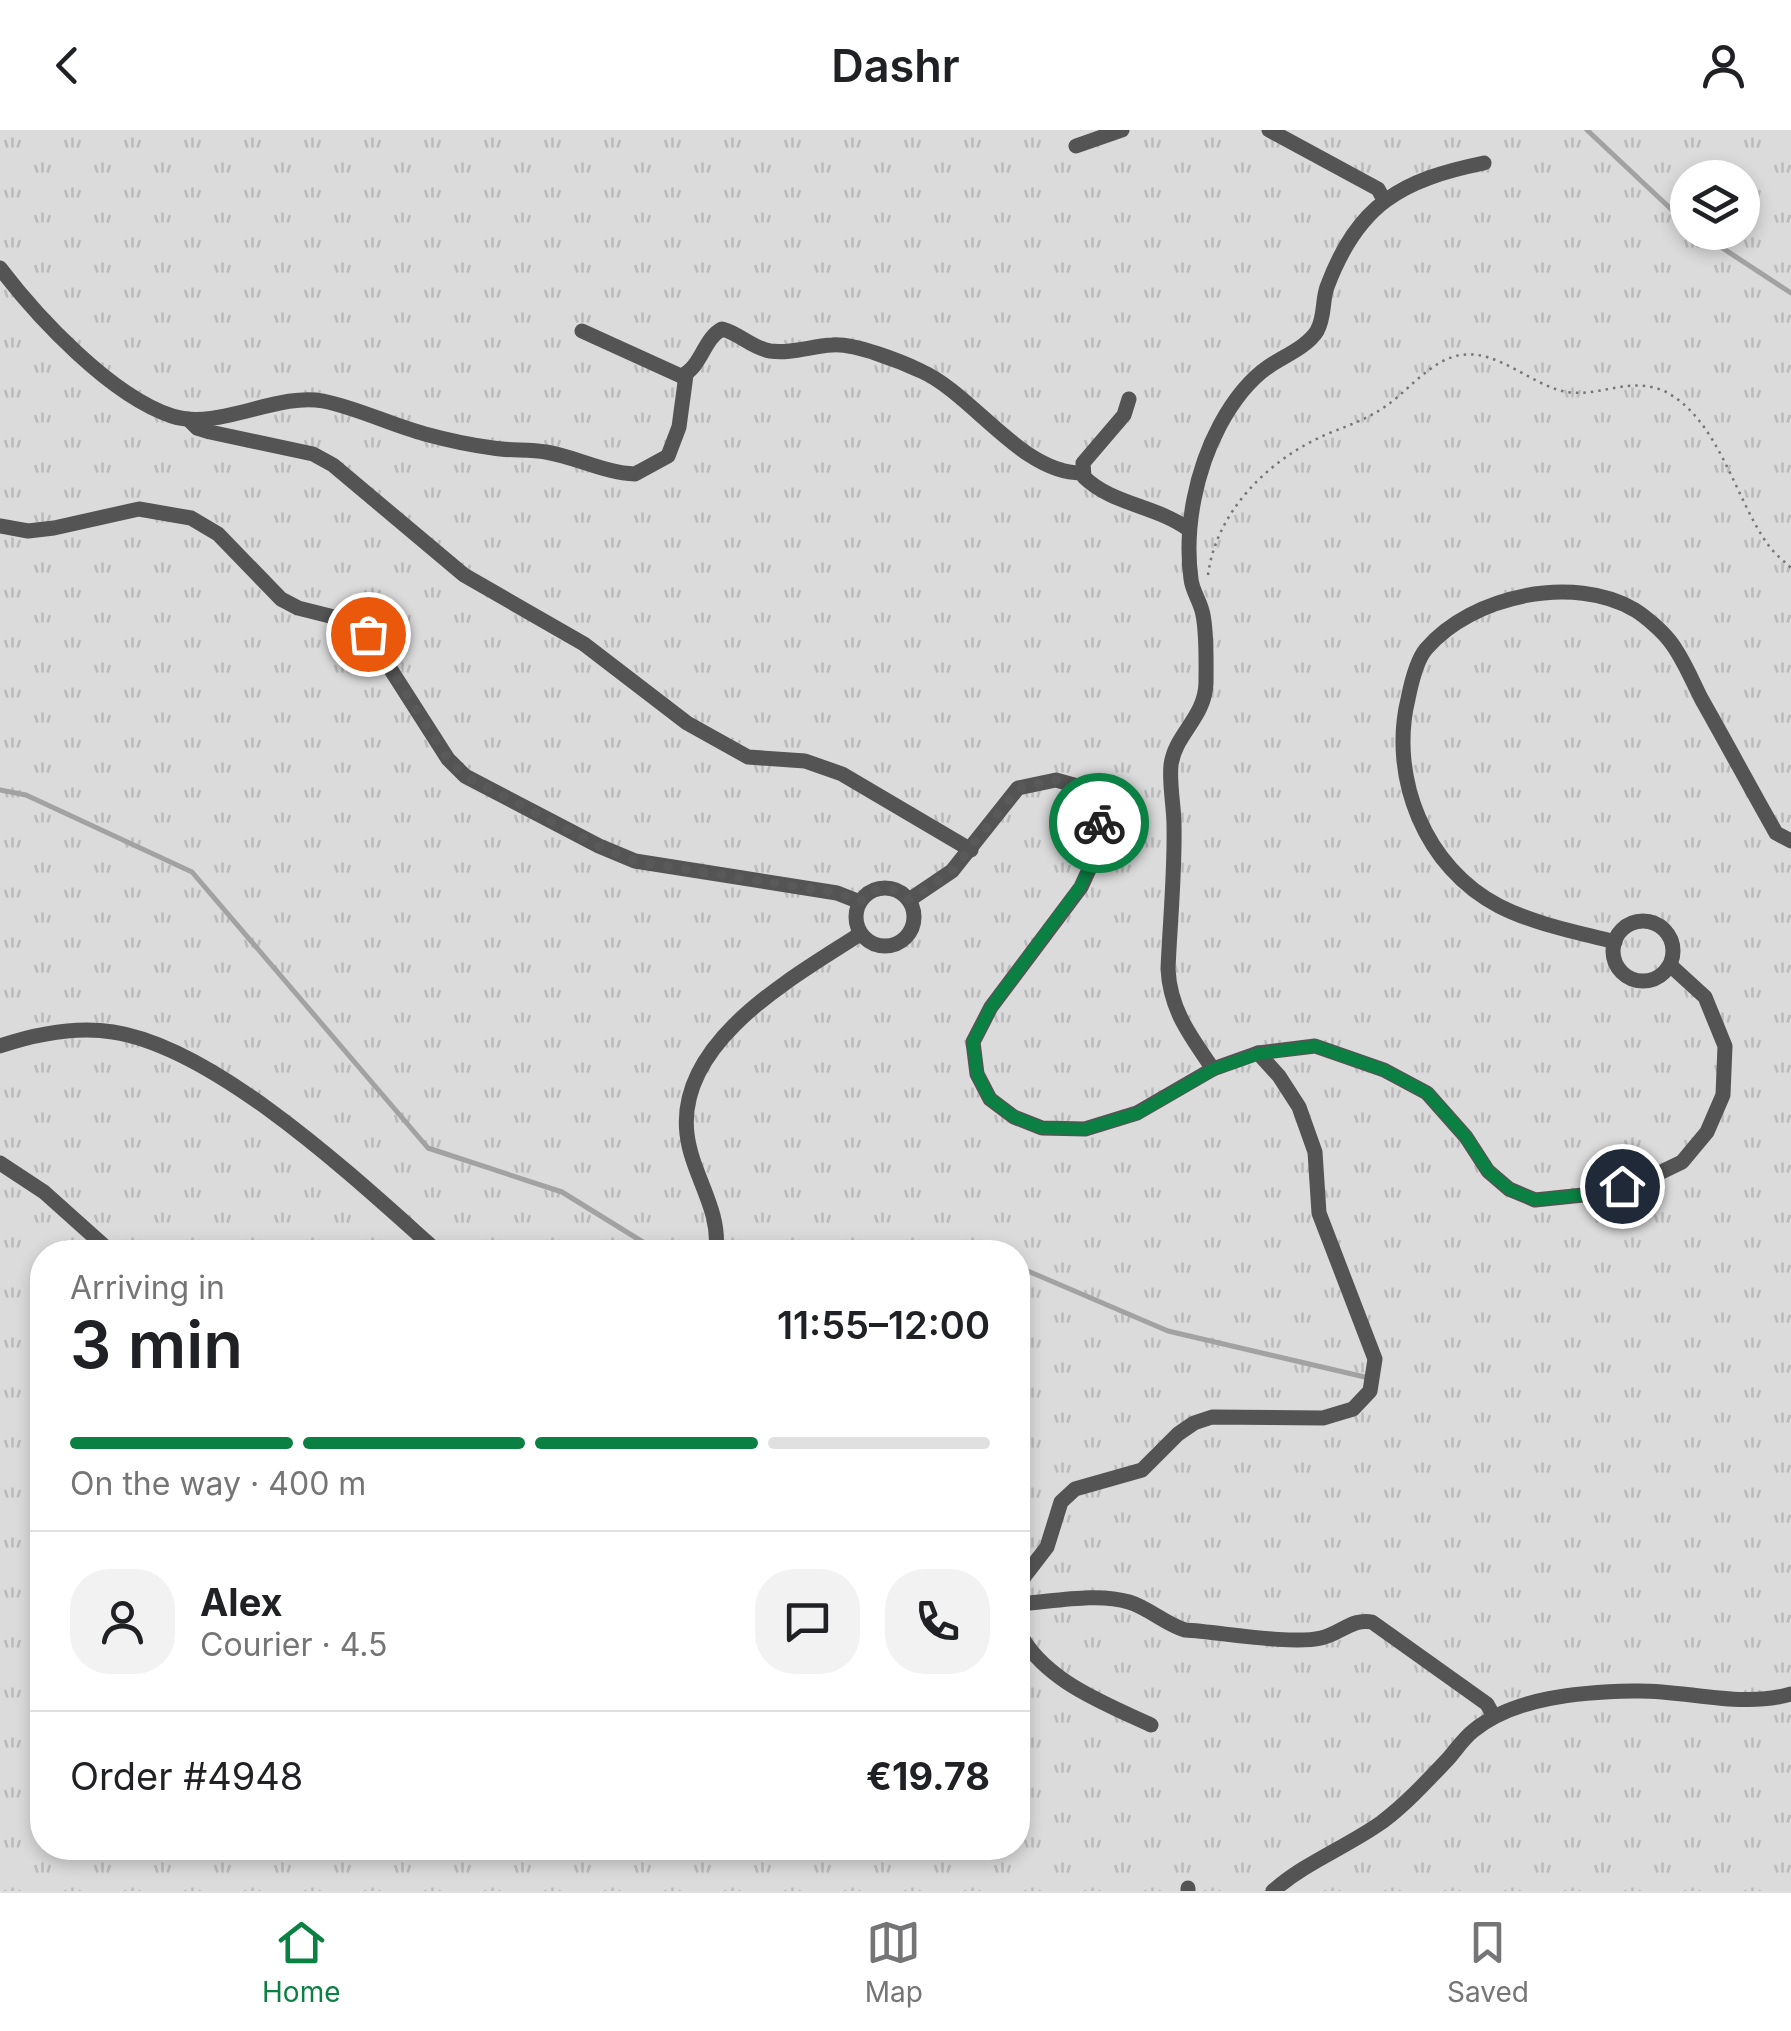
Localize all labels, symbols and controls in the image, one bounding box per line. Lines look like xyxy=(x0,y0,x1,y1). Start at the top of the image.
icon: back xyxy=(40,38,95,93)
text: Dashr xyxy=(831,38,960,93)
icon: person xyxy=(1696,38,1751,93)
map controls xyxy=(1670,160,1760,250)
button: layers xyxy=(1670,160,1760,250)
pin xyxy=(326,592,411,677)
icon: bag xyxy=(341,607,396,662)
courier xyxy=(1049,773,1149,873)
icon: bike xyxy=(1072,796,1127,851)
pin xyxy=(1580,1144,1665,1229)
icon: home xyxy=(1595,1159,1650,1214)
text: Arriving in xyxy=(70,1268,225,1307)
text: 11:55–12:00 xyxy=(777,1302,990,1348)
text: 3 min xyxy=(70,1305,243,1384)
text: On the way · 400 m xyxy=(70,1464,366,1503)
button: person xyxy=(70,1569,175,1674)
button: chat xyxy=(755,1569,860,1674)
button: phone xyxy=(885,1569,990,1674)
text: Alex xyxy=(200,1579,283,1625)
text: Courier · 4.5 xyxy=(200,1625,388,1664)
text: Order #4948 xyxy=(70,1753,303,1799)
text: €19.78 xyxy=(866,1753,990,1799)
tab: Home xyxy=(262,1915,341,2009)
tab: Map xyxy=(865,1915,923,2009)
tab: Saved xyxy=(1447,1915,1529,2009)

